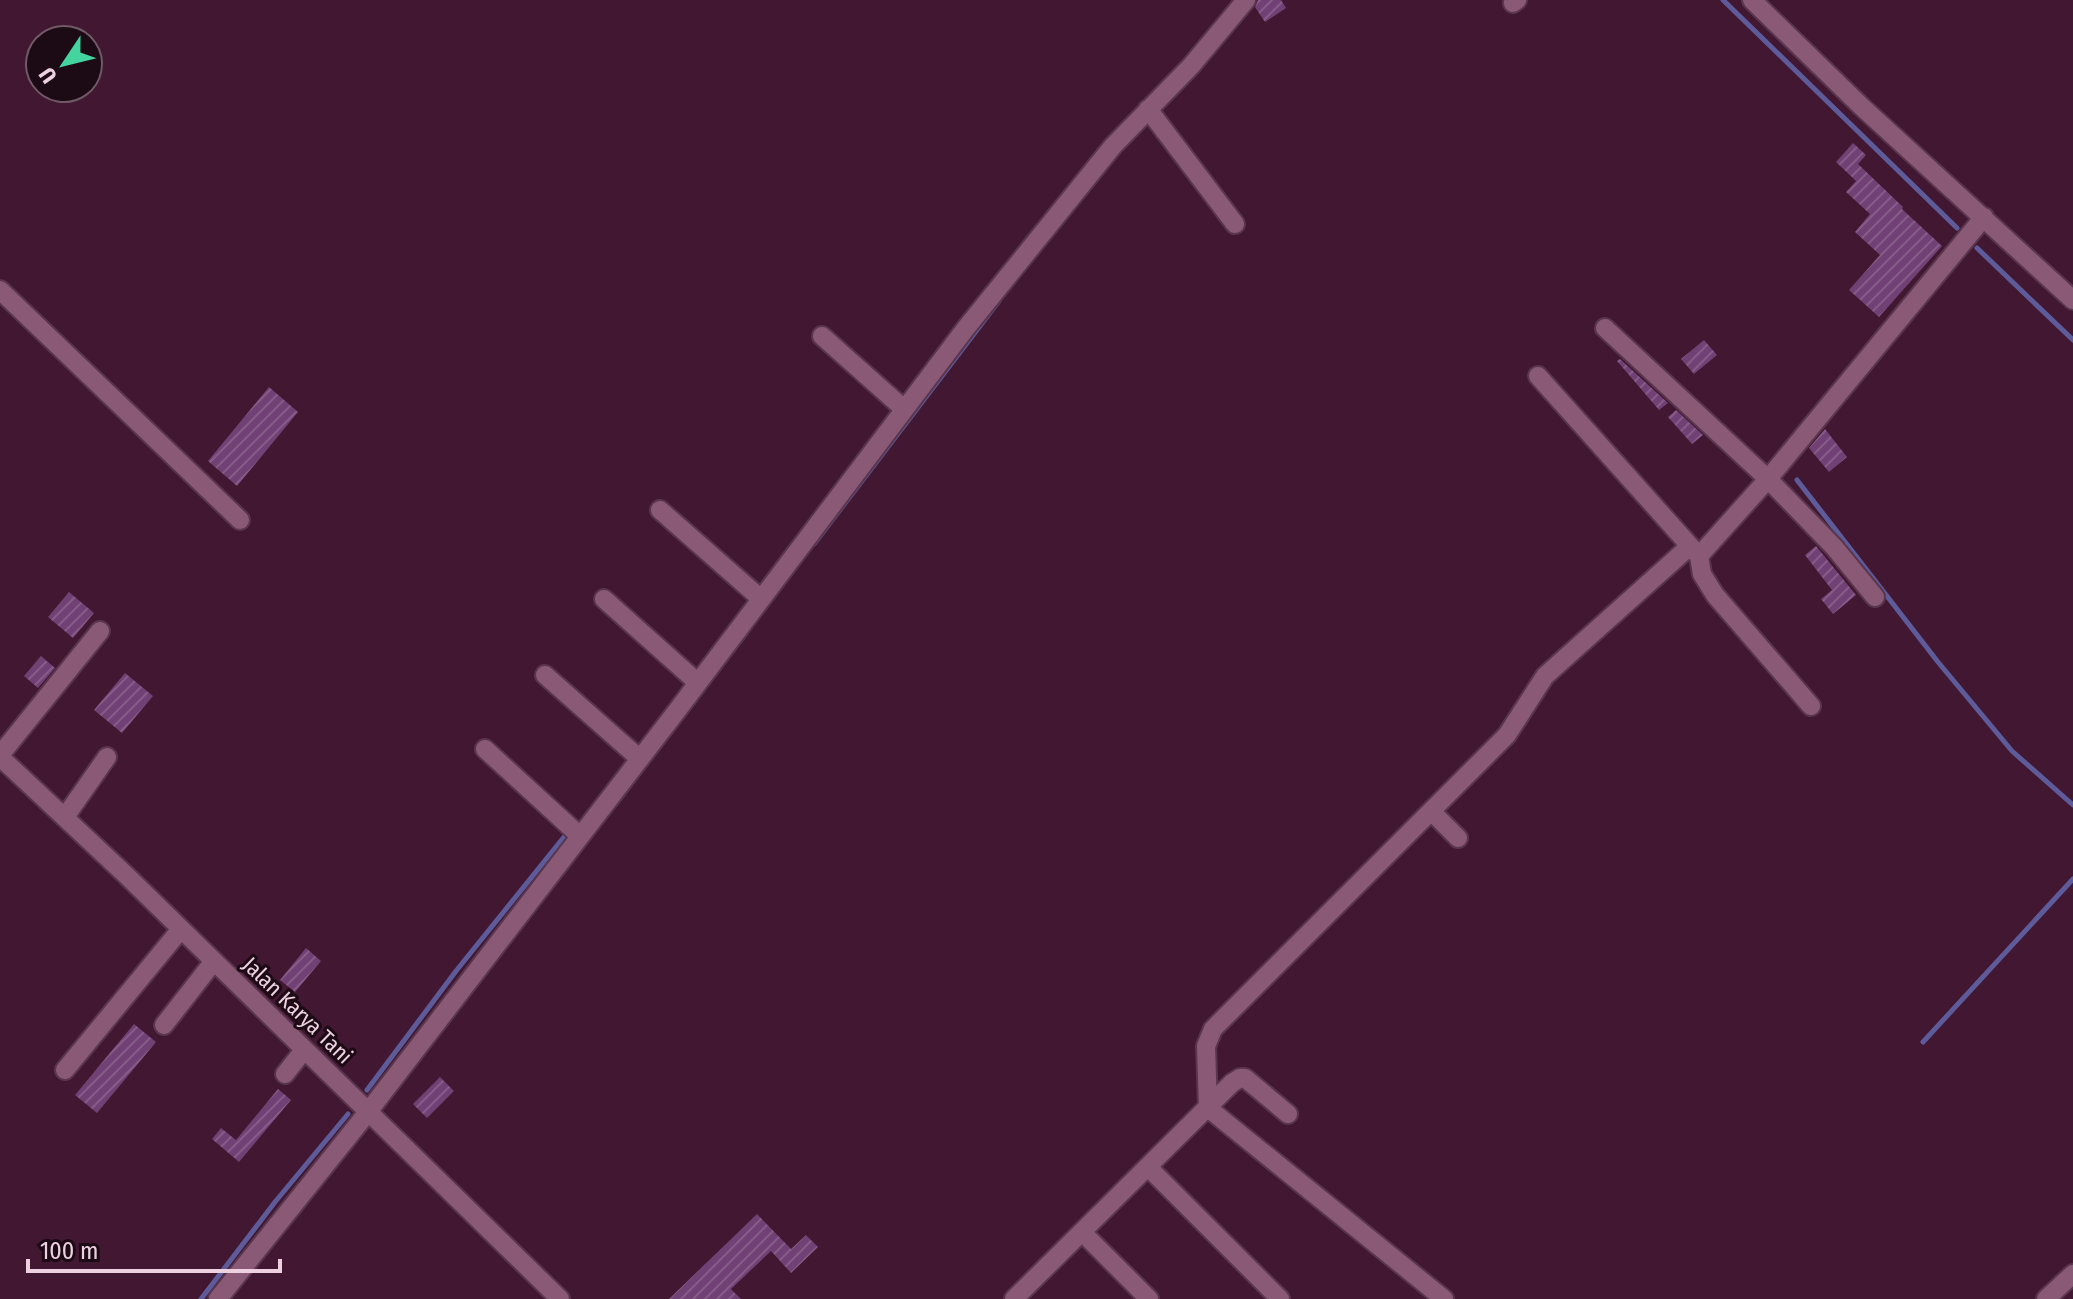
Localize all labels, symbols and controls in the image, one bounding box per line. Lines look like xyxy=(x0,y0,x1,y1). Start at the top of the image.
north arrow xyxy=(24,24,104,104)
text: U xyxy=(33,62,63,88)
street label: Jalan Karya Tani xyxy=(237,951,358,1069)
scale bar xyxy=(28,1223,280,1273)
text: 100 m xyxy=(40,1237,98,1265)

